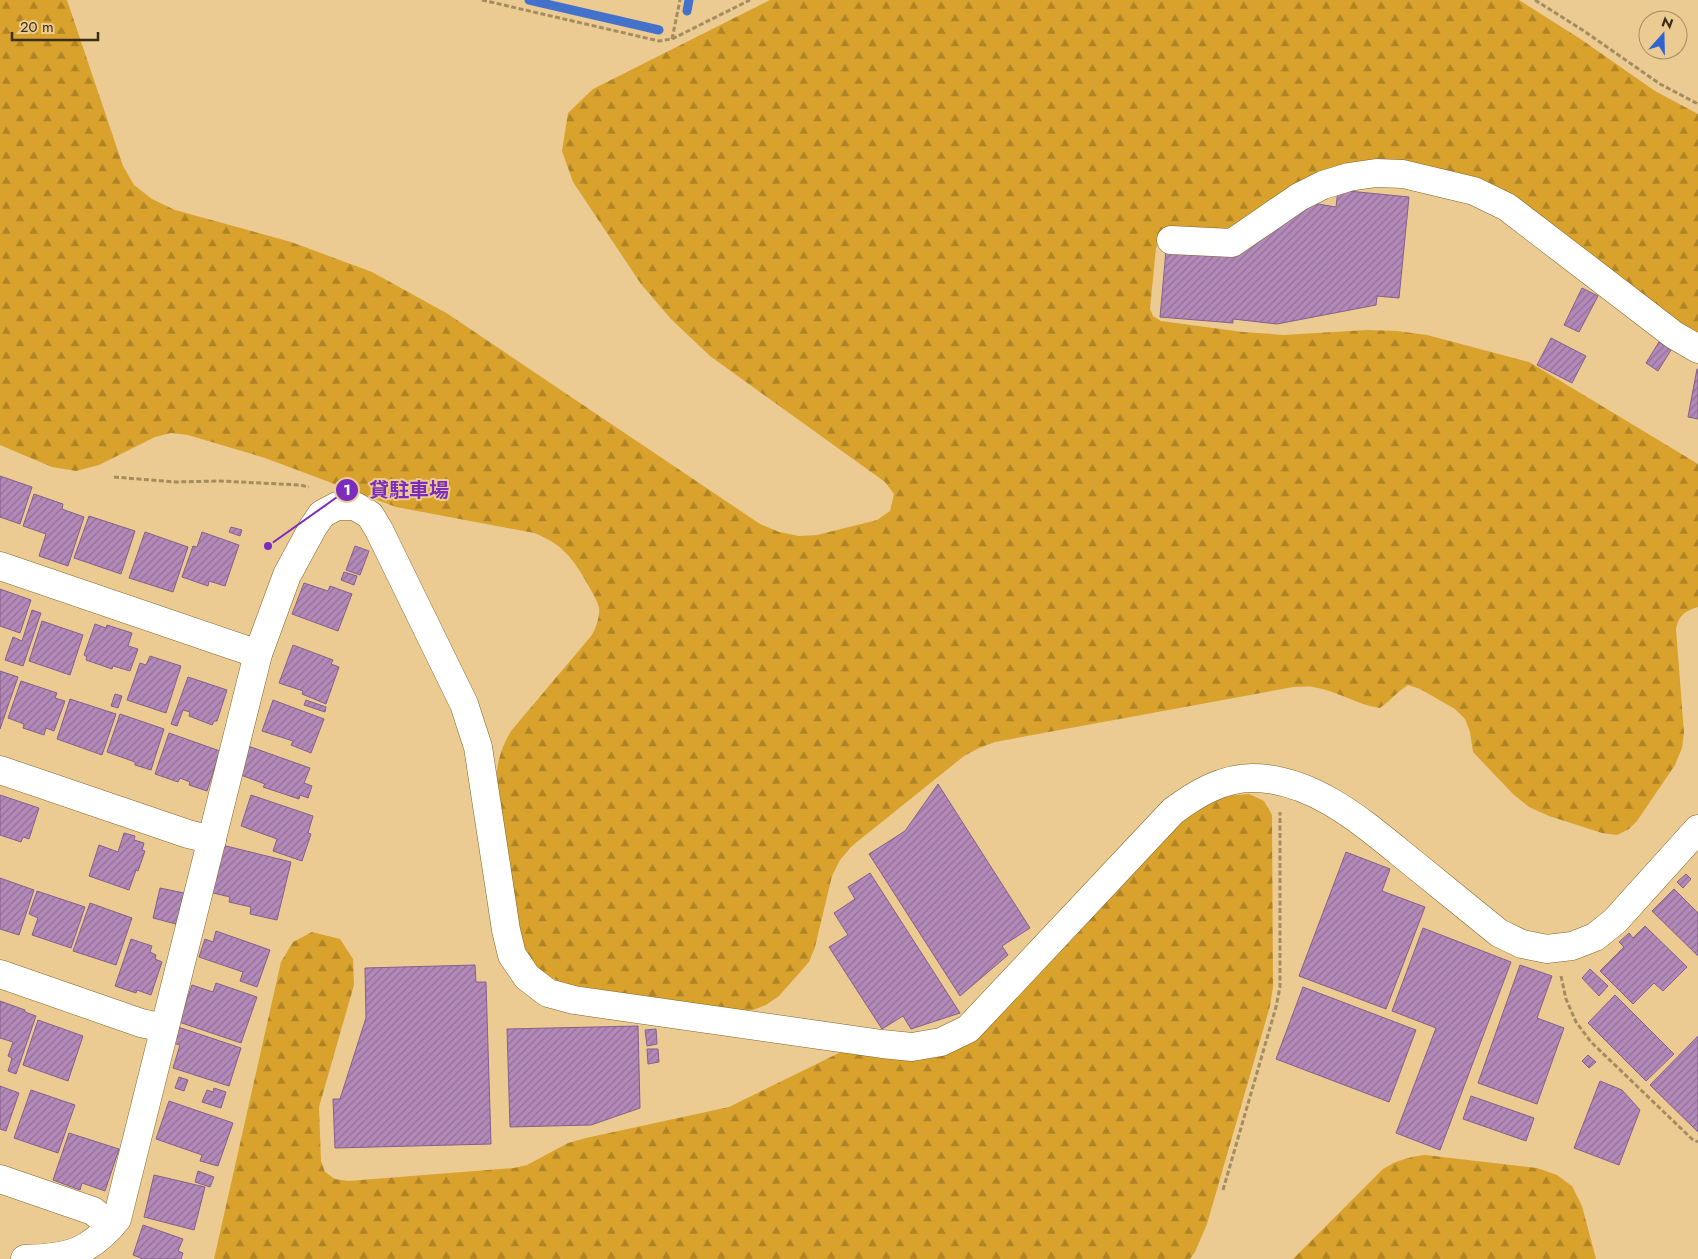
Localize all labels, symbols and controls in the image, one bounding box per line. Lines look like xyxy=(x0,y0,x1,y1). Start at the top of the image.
scale bar xyxy=(12,10,99,42)
north arrow xyxy=(1638,10,1688,60)
text: N xyxy=(1659,11,1676,34)
text: 20 m xyxy=(20,16,54,38)
callout: 貸駐車場 xyxy=(334,473,459,508)
text: 貸駐車場 xyxy=(369,476,449,505)
text: 1 xyxy=(343,479,351,501)

